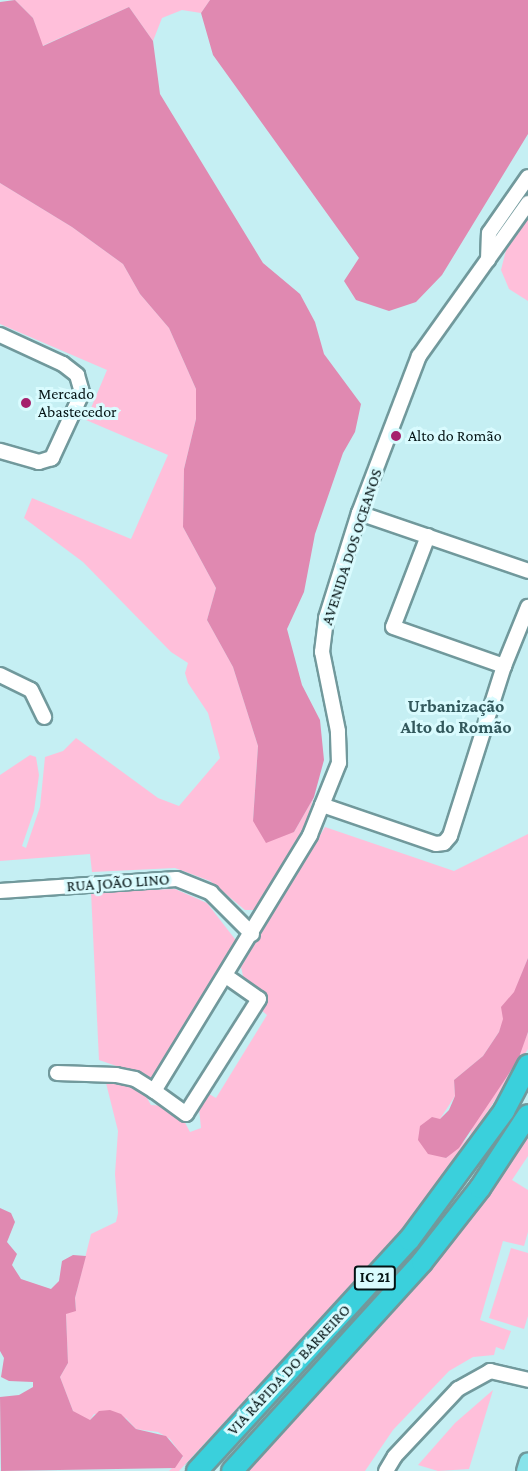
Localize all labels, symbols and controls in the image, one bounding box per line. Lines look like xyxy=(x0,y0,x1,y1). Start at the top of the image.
place label: Mercado Abastecedor xyxy=(38,384,117,422)
marker: Mercado Abastecedor xyxy=(19,396,33,410)
place label: Alto do Romão xyxy=(408,426,502,446)
marker: Alto do Romão xyxy=(389,429,403,443)
street label: AVENIDA DOS OCEANOS xyxy=(318,466,386,628)
district label: Urbanização Alto do Romão xyxy=(400,696,512,738)
street label: RUA JOÃO LINO xyxy=(66,870,170,896)
road number: IC 21 xyxy=(352,1266,398,1290)
street label: VIA RÁPIDA DO BARREIRO xyxy=(223,1301,355,1439)

